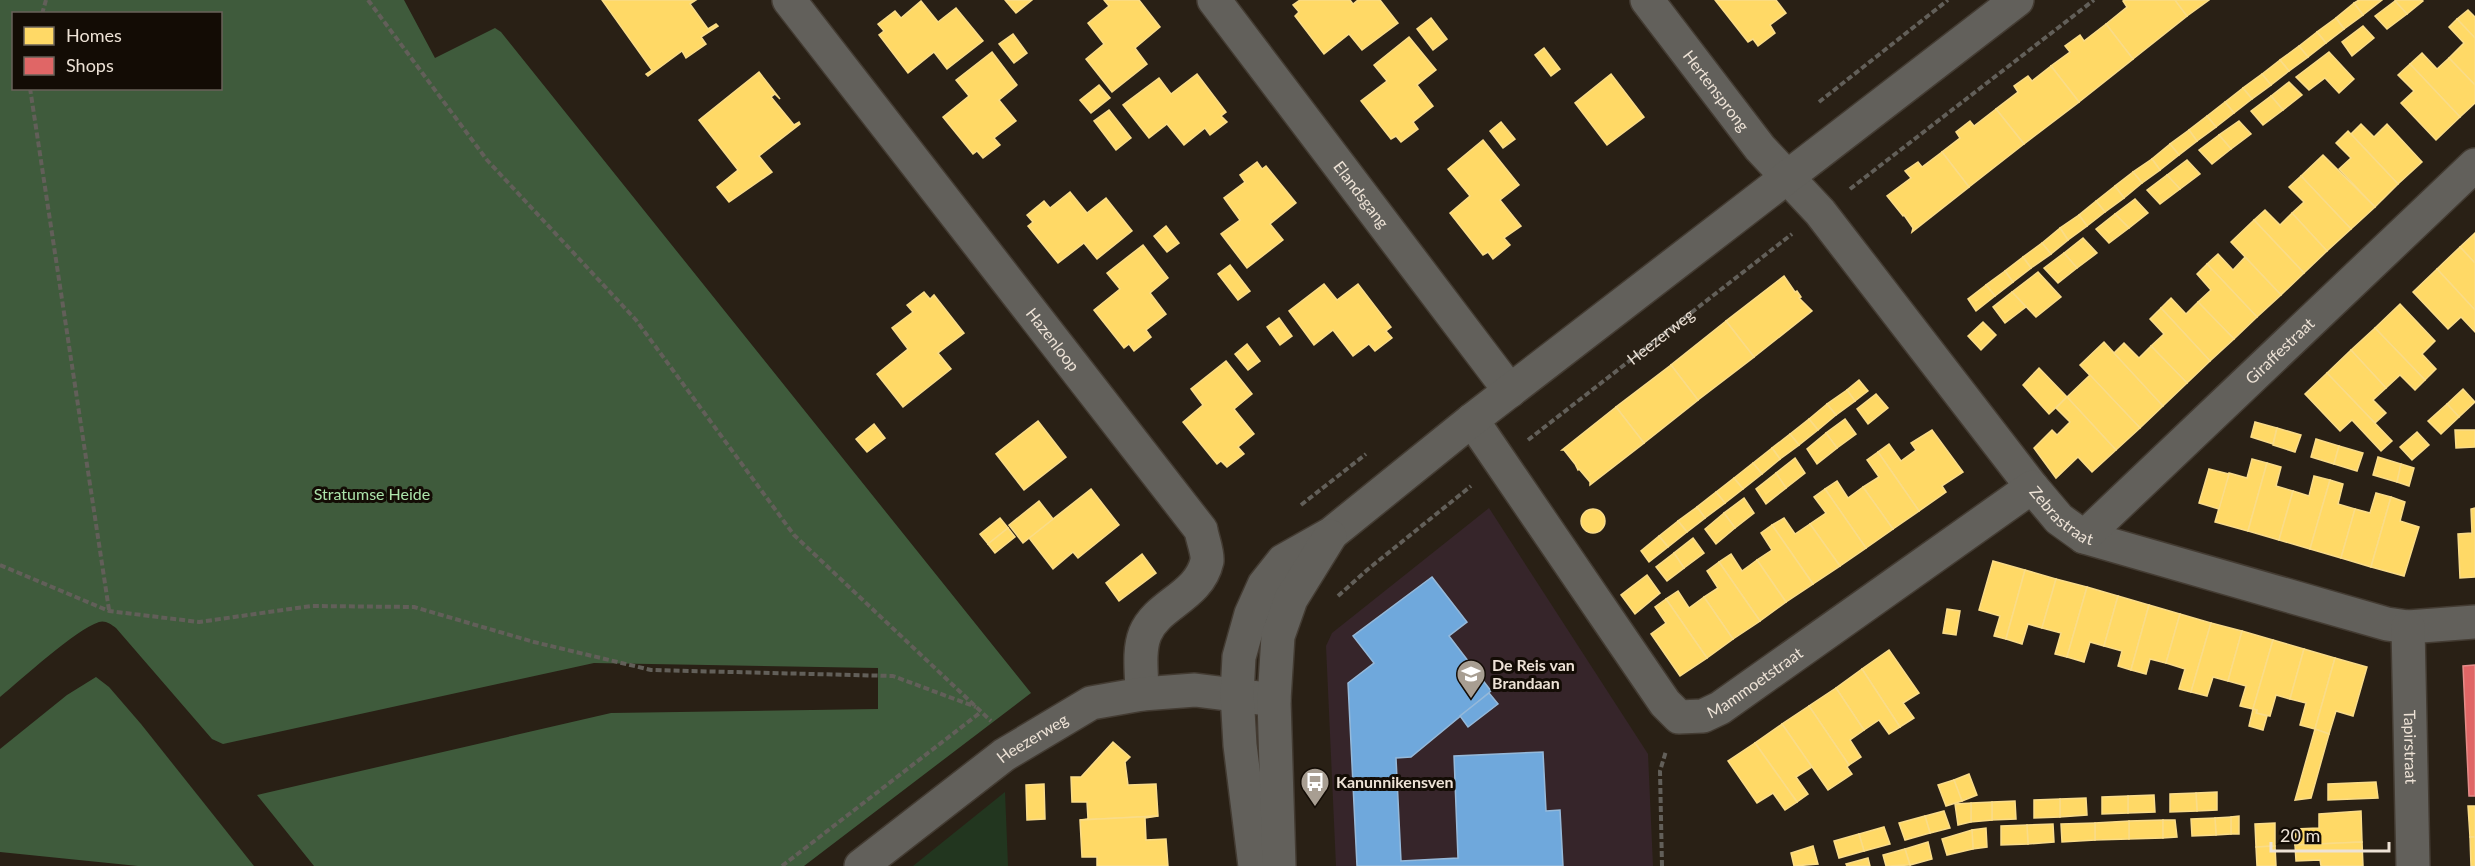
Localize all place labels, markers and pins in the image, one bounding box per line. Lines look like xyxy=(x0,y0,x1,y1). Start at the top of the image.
place label: De Reis van Brandaan xyxy=(1492,655,1575,692)
school or university icon: De Reis van Brandaan xyxy=(1455,658,1487,700)
bus stop icon: Kanunnikensven xyxy=(1299,766,1331,808)
place label: Kanunnikensven xyxy=(1336,772,1454,791)

